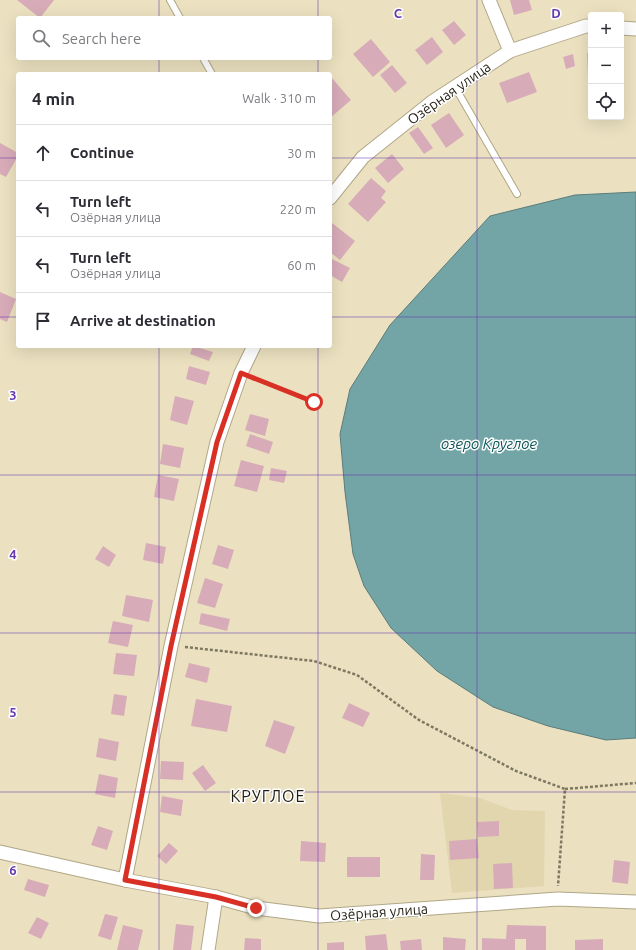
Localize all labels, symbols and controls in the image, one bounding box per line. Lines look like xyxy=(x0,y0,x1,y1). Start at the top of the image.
text: C xyxy=(394,6,403,20)
text: D xyxy=(551,6,561,20)
map controls xyxy=(588,12,624,120)
button: + xyxy=(588,12,624,48)
search box xyxy=(16,16,332,60)
icon: search xyxy=(30,27,52,49)
text: Search here xyxy=(62,30,141,47)
button: − xyxy=(588,48,624,84)
street label: Озёрная улица xyxy=(404,58,494,128)
button: locate xyxy=(588,84,624,120)
text: 4 min xyxy=(32,89,75,108)
text: Walk · 310 m xyxy=(242,91,316,105)
icon: ahead xyxy=(32,142,54,164)
text: Continue xyxy=(70,144,134,161)
text: 30 m xyxy=(287,146,316,160)
text: Turn left xyxy=(70,193,131,210)
icon: left xyxy=(32,198,54,220)
text: 220 m xyxy=(280,202,316,216)
text: Озёрная улица xyxy=(70,210,161,224)
text: Turn left xyxy=(70,249,131,266)
icon: left xyxy=(32,254,54,276)
text: 60 m xyxy=(287,258,316,272)
text: Озёрная улица xyxy=(70,266,161,280)
icon: arrive xyxy=(32,310,54,332)
text: Arrive at destination xyxy=(70,312,216,329)
text: 3 xyxy=(9,388,17,402)
route start xyxy=(305,393,323,411)
water label: озеро Круглое xyxy=(441,435,537,452)
text: 4 xyxy=(9,547,17,561)
text: 5 xyxy=(9,705,17,719)
district label: КРУГЛОЕ xyxy=(231,787,305,805)
text: 6 xyxy=(9,863,17,877)
route end xyxy=(247,899,265,917)
street label: Озёрная улица xyxy=(330,901,428,923)

